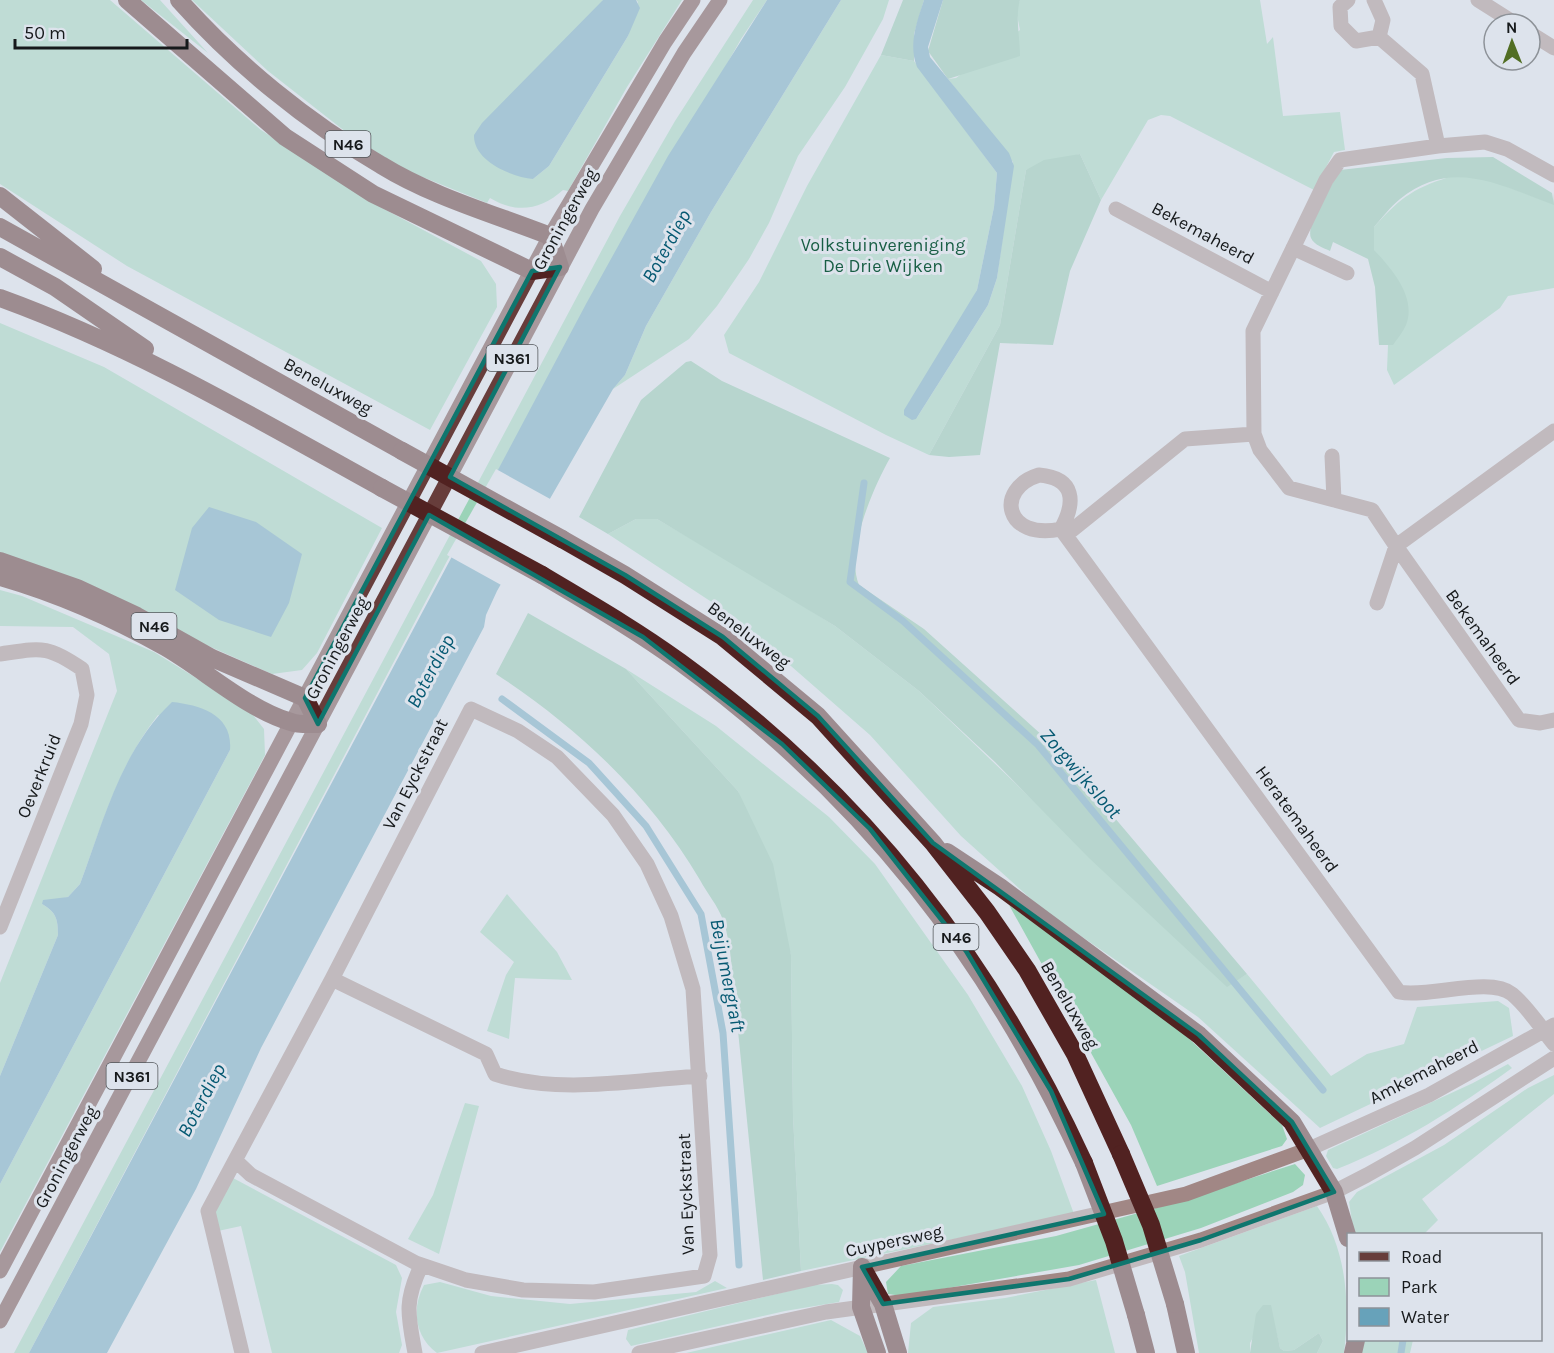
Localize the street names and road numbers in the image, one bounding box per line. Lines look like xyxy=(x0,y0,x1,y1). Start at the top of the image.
road number: N46 xyxy=(326,131,370,157)
street label: Groningerweg xyxy=(528,164,602,274)
street label: Bekemaheerd xyxy=(1148,197,1258,269)
road number: N361 xyxy=(486,345,538,371)
street label: Beneluxweg xyxy=(280,353,376,419)
street label: Bekemaheerd xyxy=(1441,585,1525,689)
street label: Groningerweg xyxy=(301,593,373,703)
street label: Beneluxweg xyxy=(703,597,795,673)
road number: N46 xyxy=(132,613,176,639)
street label: Van Eyckstraat xyxy=(378,715,453,833)
street label: Oeverkruid xyxy=(12,731,66,821)
street label: Heratemaheerd xyxy=(1251,761,1343,877)
road number: N46 xyxy=(934,924,978,950)
street label: Beneluxweg xyxy=(1036,957,1104,1053)
street label: Amkemaheerd xyxy=(1366,1035,1482,1109)
road number: N361 xyxy=(106,1063,158,1089)
street label: Groningerweg xyxy=(30,1102,102,1212)
street label: Van Eyckstraat xyxy=(673,1133,699,1255)
street label: Cuypersweg xyxy=(844,1220,944,1262)

